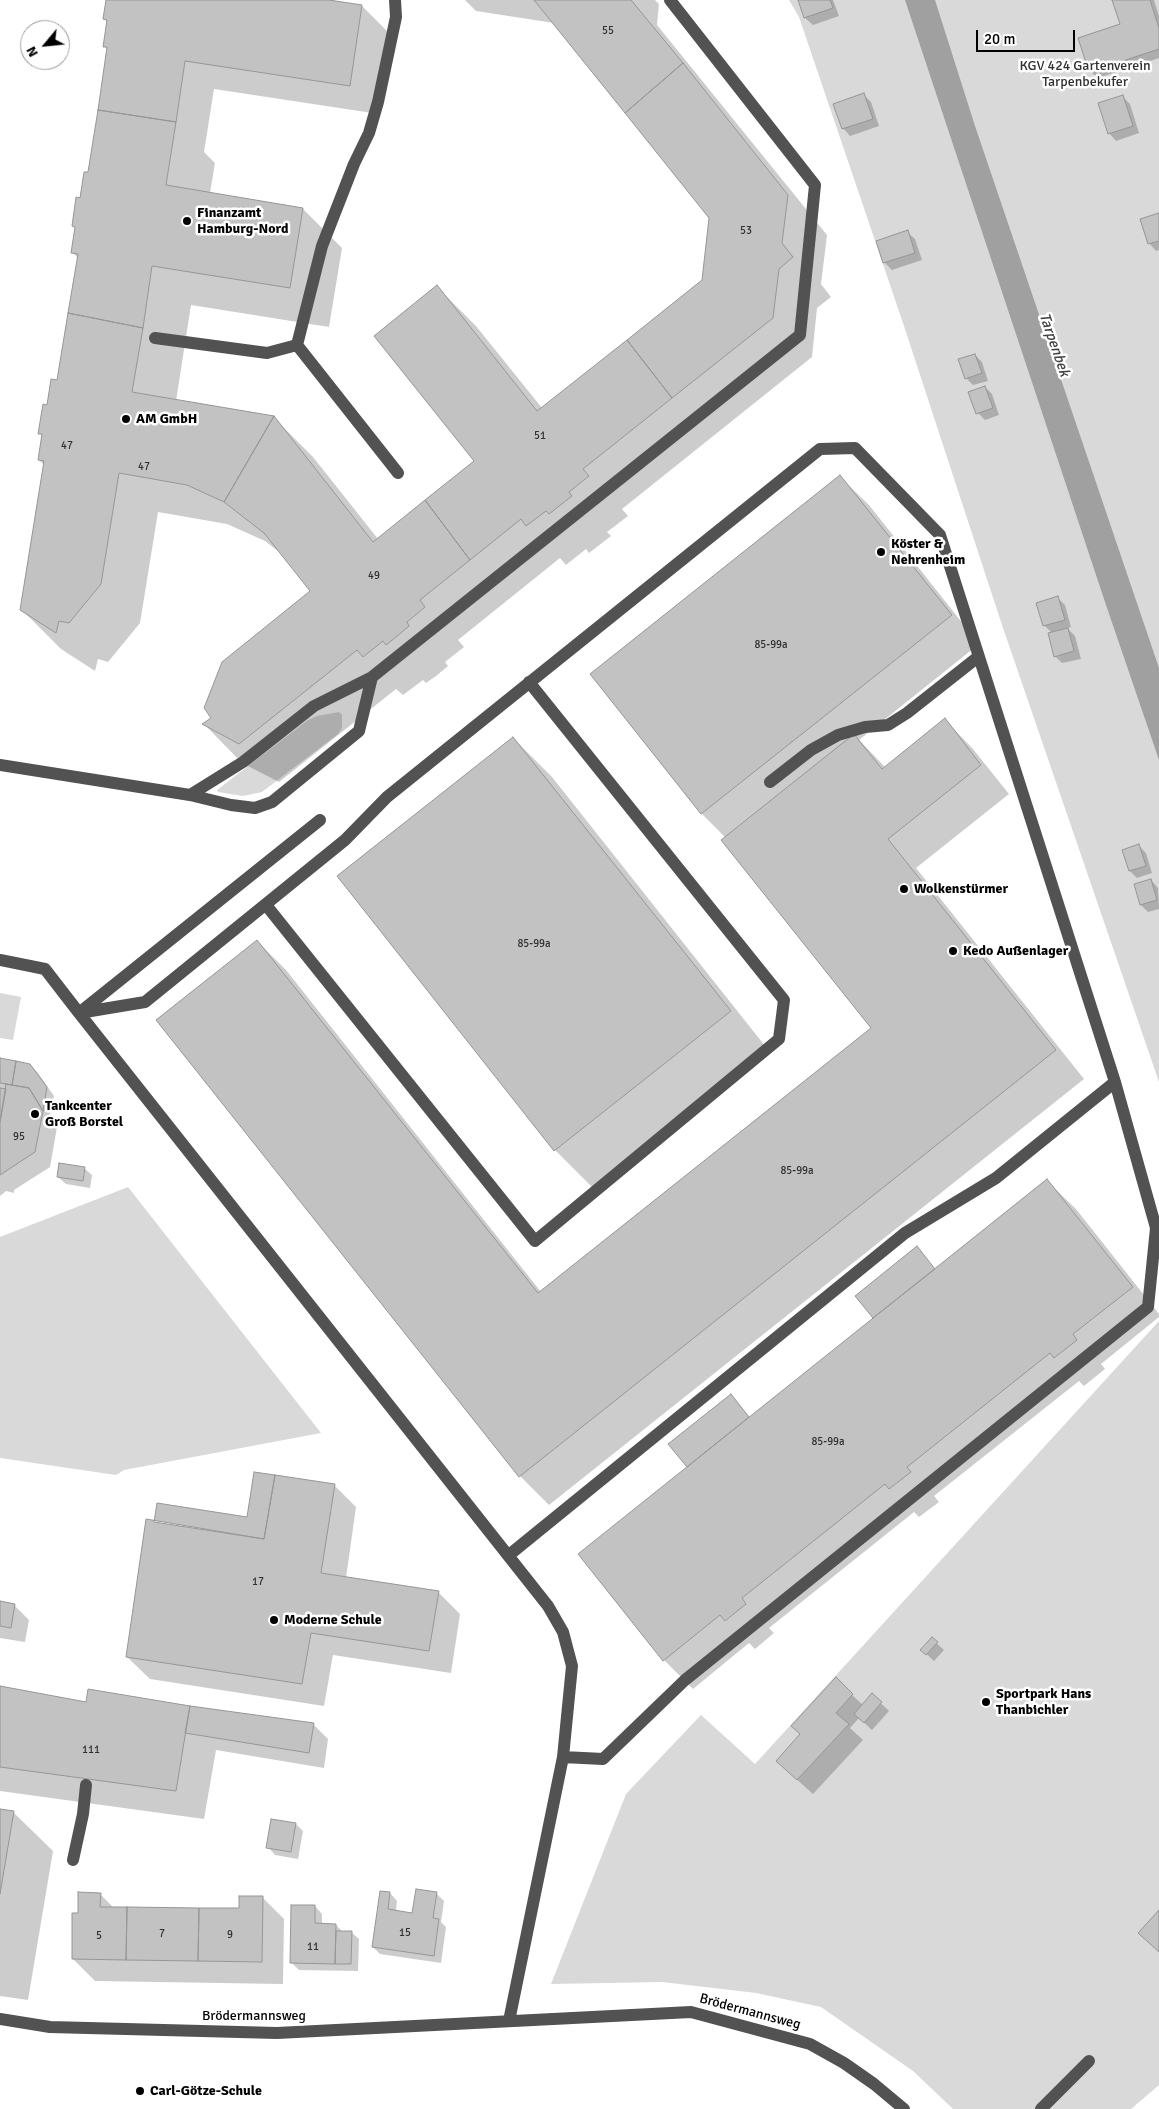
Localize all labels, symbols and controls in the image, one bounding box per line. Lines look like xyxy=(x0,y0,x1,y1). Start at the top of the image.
north arrow xyxy=(20,20,70,70)
scale bar xyxy=(979,20,1078,52)
house number: 55 xyxy=(602,24,614,38)
text: 20 m xyxy=(984,30,1015,48)
text: N xyxy=(22,44,42,60)
park label: KGV 424 Gartenverein Tarpenbekufer xyxy=(1019,58,1151,90)
place label: Finanzamt Hamburg-Nord xyxy=(197,205,288,238)
marker: Finanzamt Hamburg-Nord xyxy=(181,215,193,227)
house number: 53 xyxy=(740,224,752,238)
water label: Tarpenbek xyxy=(1035,311,1073,379)
place label: AM GmbH xyxy=(136,411,197,427)
marker: AM GmbH xyxy=(120,413,132,425)
house number: 51 xyxy=(534,429,546,443)
house number: 47 xyxy=(61,439,73,453)
house number: 47 xyxy=(138,460,150,474)
place label: Köster & Nehrenheim xyxy=(891,536,965,568)
marker: Köster & Nehrenheim xyxy=(875,546,887,558)
house number: 49 xyxy=(368,569,380,583)
house number: 85-99a xyxy=(754,638,788,652)
place label: Wolkenstürmer xyxy=(914,881,1008,897)
marker: Wolkenstürmer xyxy=(898,883,910,895)
house number: 85-99a xyxy=(517,937,551,951)
place label: Kedo Außenlager xyxy=(963,943,1068,959)
marker: Kedo Außenlager xyxy=(947,945,959,957)
place label: Tankcenter Groß Borstel xyxy=(45,1098,123,1130)
marker: Tankcenter Groß Borstel xyxy=(29,1108,41,1120)
house number: 95 xyxy=(13,1130,25,1144)
house number: 85-99a xyxy=(780,1164,814,1178)
house number: 85-99a xyxy=(811,1435,845,1449)
house number: 17 xyxy=(252,1575,264,1589)
place label: Moderne Schule xyxy=(284,1612,382,1628)
marker: Moderne Schule xyxy=(268,1614,280,1626)
place label: Sportpark Hans Thanbichler xyxy=(996,1686,1091,1718)
marker: Sportpark Hans Thanbichler xyxy=(980,1696,992,1708)
house number: 111 xyxy=(82,1743,100,1757)
house number: 15 xyxy=(399,1926,411,1940)
house number: 7 xyxy=(159,1927,165,1941)
house number: 9 xyxy=(227,1928,233,1942)
house number: 5 xyxy=(96,1929,102,1943)
house number: 11 xyxy=(307,1940,319,1954)
street label: Brödermannsweg xyxy=(698,1990,802,2034)
street label: Brödermannsweg xyxy=(202,2008,306,2024)
place label: Carl-Götze-Schule xyxy=(150,2083,262,2099)
marker: Carl-Götze-Schule xyxy=(134,2085,146,2097)

